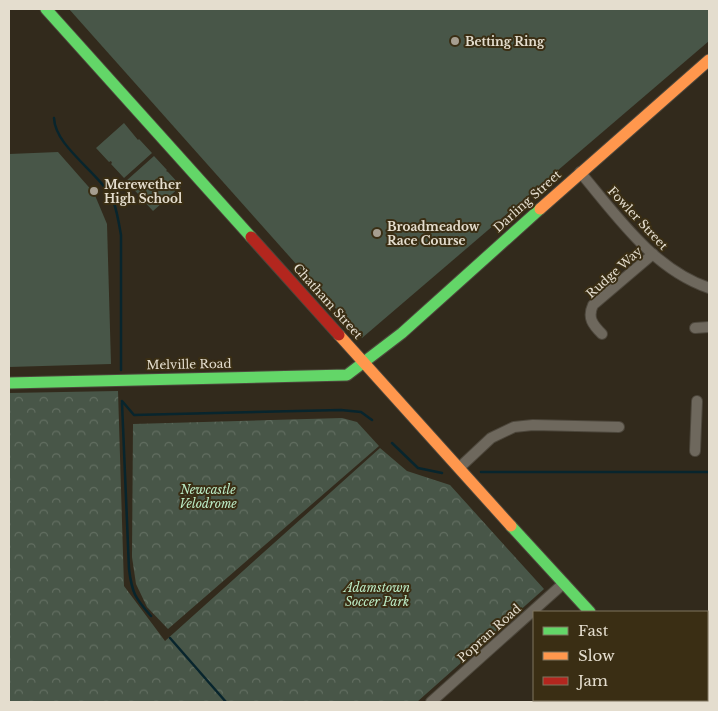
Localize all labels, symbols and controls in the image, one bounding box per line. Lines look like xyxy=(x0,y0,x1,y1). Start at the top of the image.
place label: Betting Ring xyxy=(465,34,545,49)
marker: Betting Ring xyxy=(449,35,461,47)
street label: Darling Street xyxy=(490,166,564,235)
place label: Merewether High School xyxy=(104,177,183,206)
street label: Fowler Street xyxy=(605,183,671,253)
marker: Merewether High School xyxy=(88,185,100,197)
place label: Broadmeadow Race Course xyxy=(387,219,480,248)
marker: Broadmeadow Race Course xyxy=(371,227,383,239)
street label: Rudge Way xyxy=(583,243,645,301)
street label: Chatham Street xyxy=(290,260,366,342)
street label: Melville Road xyxy=(146,356,232,372)
park label: Newcastle Velodrome xyxy=(179,482,237,511)
park label: Adamstown Soccer Park xyxy=(342,580,410,609)
street label: Popran Road xyxy=(454,601,524,665)
legend xyxy=(533,611,708,701)
text: Fast xyxy=(578,621,609,640)
text: Slow xyxy=(578,646,615,665)
text: Jam xyxy=(576,671,608,690)

